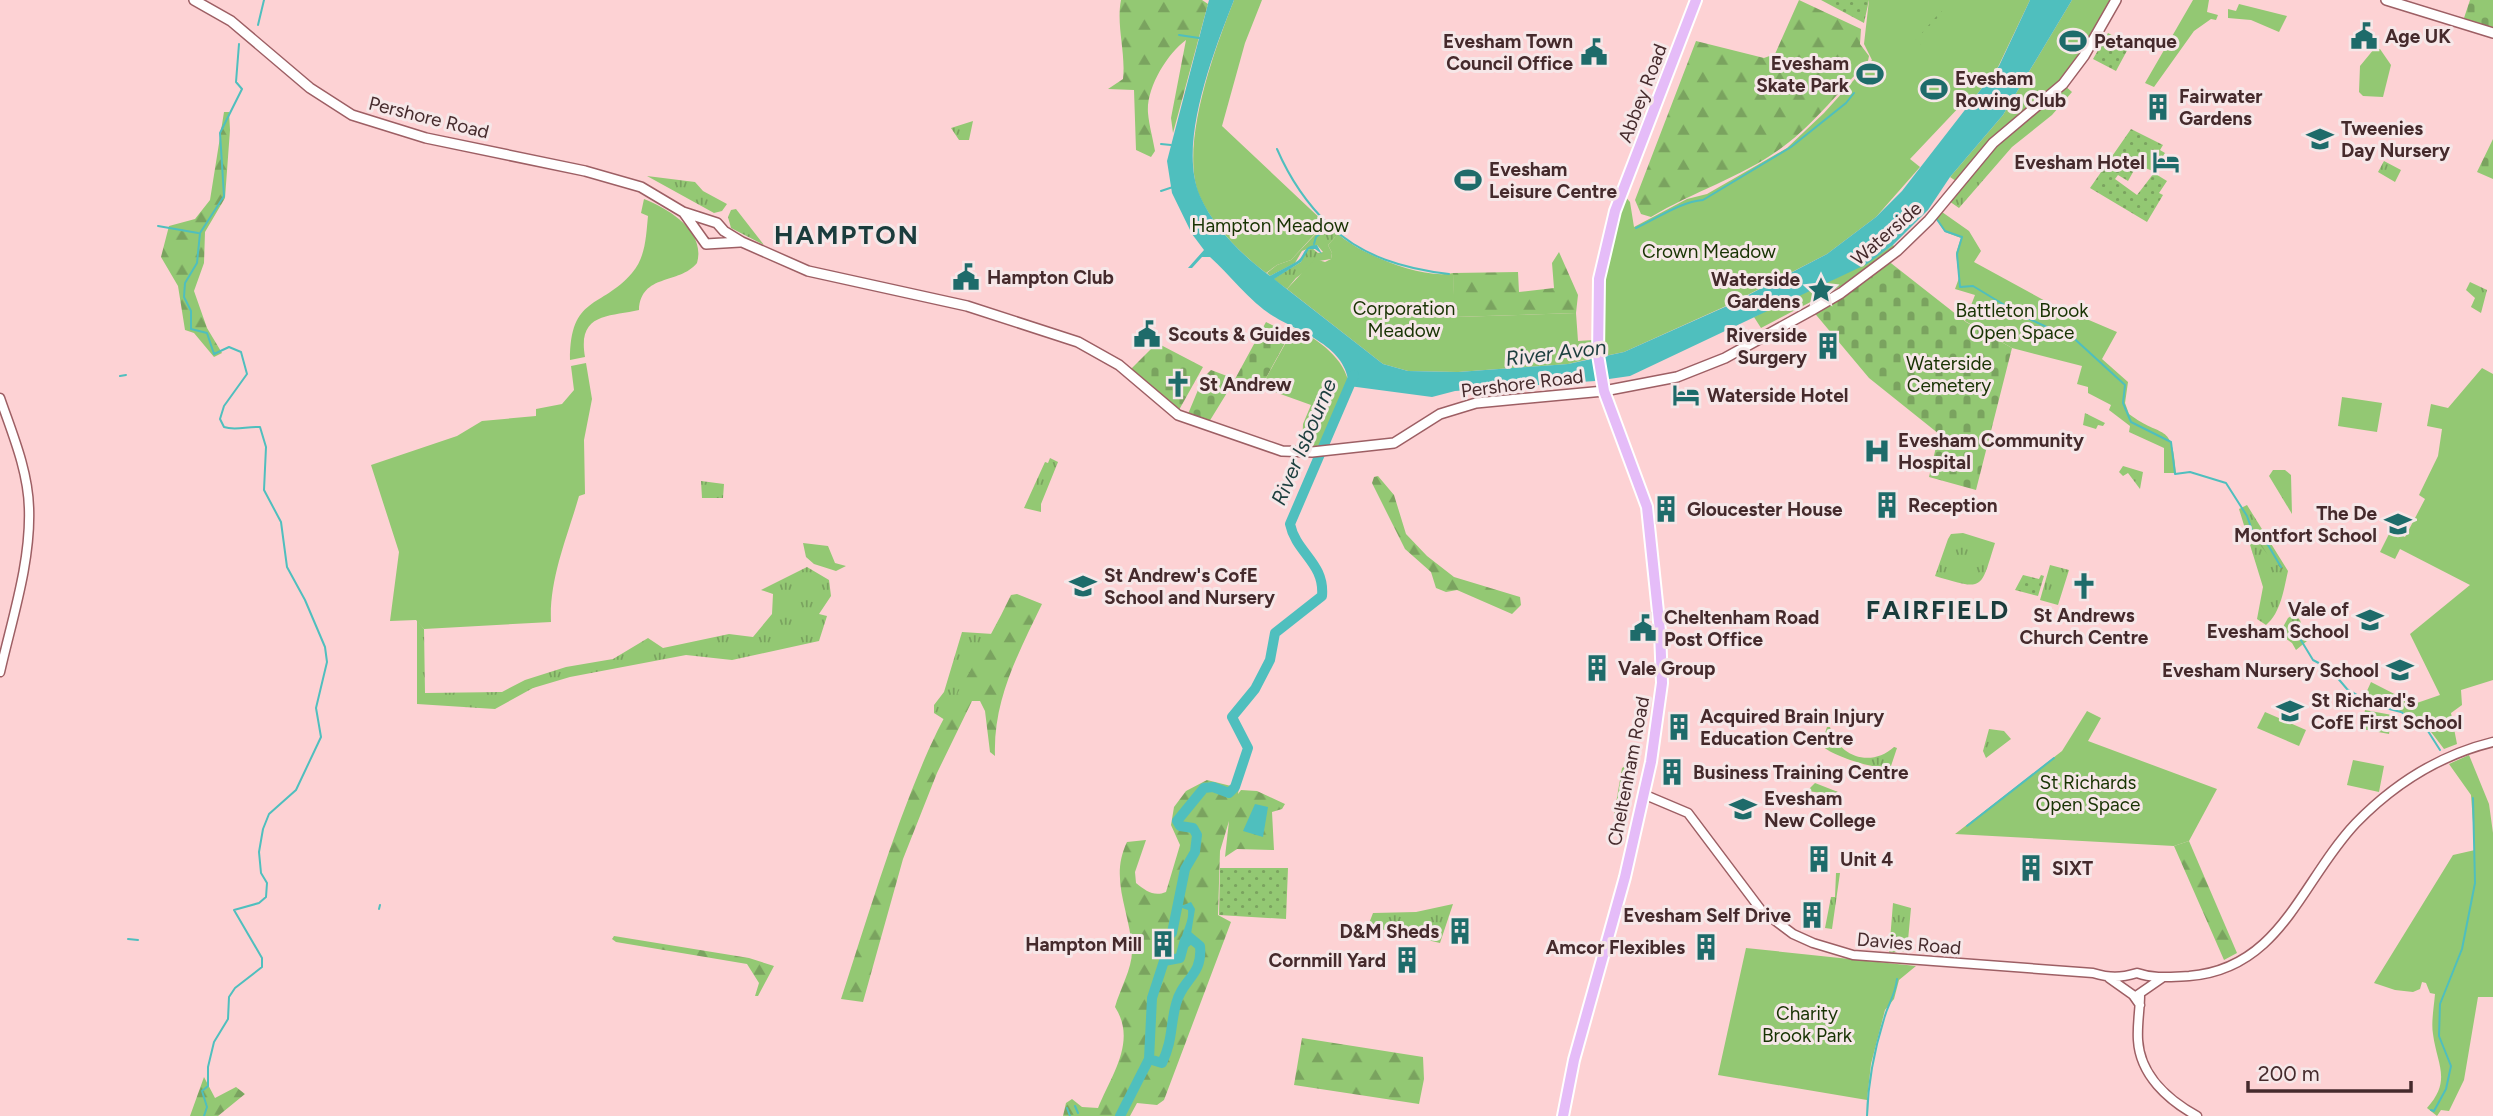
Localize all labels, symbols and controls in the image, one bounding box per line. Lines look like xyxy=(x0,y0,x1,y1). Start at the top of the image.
public building icon: Age UK xyxy=(2349,21,2379,51)
place label: Age UK xyxy=(2385,25,2451,48)
sports icon: Petanque xyxy=(2058,26,2088,56)
place label: Evesham Town Council Office xyxy=(1443,30,1573,75)
place label: Petanque xyxy=(2094,30,2177,53)
public building icon: Evesham Town Council Office xyxy=(1579,37,1609,67)
street label: Abbey Road xyxy=(1613,41,1672,146)
place label: Evesham Skate Park xyxy=(1756,52,1850,97)
sports icon: Evesham Skate Park xyxy=(1855,59,1885,89)
place label: Evesham Rowing Club xyxy=(1955,67,2066,112)
sports icon: Evesham Rowing Club xyxy=(1919,74,1949,104)
place label: Fairwater Gardens xyxy=(2179,85,2263,130)
street label: Pershore Road xyxy=(366,91,491,144)
building icon: Fairwater Gardens xyxy=(2143,92,2173,122)
place label: Tweenies Day Nursery xyxy=(2341,117,2450,162)
school or university icon: Tweenies Day Nursery xyxy=(2305,124,2335,154)
hotel icon: Evesham Hotel xyxy=(2151,147,2181,177)
place label: Evesham Hotel xyxy=(2014,151,2145,174)
place label: Evesham Leisure Centre xyxy=(1489,158,1618,203)
sports icon: Evesham Leisure Centre xyxy=(1453,165,1483,195)
street label: Waterside xyxy=(1846,197,1926,270)
park label: Hampton Meadow xyxy=(1191,214,1349,237)
district label: HAMPTON xyxy=(774,219,920,251)
park label: Crown Meadow xyxy=(1642,240,1776,263)
public building icon: Hampton Club xyxy=(951,262,981,292)
place label: Hampton Club xyxy=(987,266,1114,289)
place label: Waterside Gardens xyxy=(1711,268,1800,313)
place icon: Waterside Gardens xyxy=(1806,275,1836,305)
park label: Corporation Meadow xyxy=(1353,297,1455,342)
park label: Battleton Brook Open Space xyxy=(1956,299,2089,344)
public building icon: Scouts & Guides xyxy=(1132,319,1162,349)
place label: Scouts & Guides xyxy=(1168,323,1310,346)
place label: Riverside Surgery xyxy=(1726,324,1807,369)
building icon: Riverside Surgery xyxy=(1813,331,1843,361)
water label: River Avon xyxy=(1504,334,1608,371)
park label: Waterside Cemetery xyxy=(1906,352,1992,397)
street label: Pershore Road xyxy=(1459,365,1585,402)
church icon: St Andrew xyxy=(1163,369,1193,399)
place label: St Andrew xyxy=(1199,373,1292,396)
water label: River Isbourne xyxy=(1266,374,1342,509)
hotel icon: Waterside Hotel xyxy=(1671,380,1701,410)
place label: Waterside Hotel xyxy=(1707,384,1848,407)
place label: Evesham Community Hospital xyxy=(1898,429,2084,474)
hospital icon: Evesham Community Hospital xyxy=(1862,436,1892,466)
building icon: Reception xyxy=(1872,490,1902,520)
building icon: Gloucester House xyxy=(1651,494,1681,524)
place label: Reception xyxy=(1908,494,1998,517)
place label: Gloucester House xyxy=(1687,498,1843,521)
place label: The De Montfort School xyxy=(2234,502,2377,547)
school or university icon: The De Montfort School xyxy=(2383,509,2413,539)
place label: St Andrew's CofE School and Nursery xyxy=(1104,564,1275,609)
school or university icon: St Andrew's CofE School and Nursery xyxy=(1068,571,1098,601)
church icon: St Andrews Church Centre xyxy=(2069,571,2099,601)
district label: FAIRFIELD xyxy=(1866,594,2010,626)
place label: Vale of Evesham School xyxy=(2207,598,2350,643)
place label: St Andrews Church Centre xyxy=(2020,604,2149,649)
school or university icon: Vale of Evesham School xyxy=(2355,605,2385,635)
place label: Cheltenham Road Post Office xyxy=(1664,606,1819,651)
public building icon: Cheltenham Road Post Office xyxy=(1628,613,1658,643)
building icon: Vale Group xyxy=(1582,653,1612,683)
school or university icon: Evesham Nursery School xyxy=(2385,655,2415,685)
place label: Vale Group xyxy=(1618,657,1715,680)
place label: Evesham Nursery School xyxy=(2162,659,2379,682)
place label: St Richard's CofE First School xyxy=(2311,689,2462,734)
street label: Cheltenham Road xyxy=(1603,694,1654,848)
school or university icon: St Richard's CofE First School xyxy=(2275,696,2305,726)
place label: Acquired Brain Injury Education Centre xyxy=(1700,705,1884,750)
building icon: Acquired Brain Injury Education Centre xyxy=(1664,712,1694,742)
building icon: Business Training Centre xyxy=(1657,757,1687,787)
place label: Business Training Centre xyxy=(1693,761,1909,784)
park label: St Richards Open Space xyxy=(2036,771,2140,816)
place label: Evesham New College xyxy=(1764,787,1876,832)
school or university icon: Evesham New College xyxy=(1728,794,1758,824)
building icon: Unit 4 xyxy=(1804,844,1834,874)
place label: Unit 4 xyxy=(1840,848,1893,871)
building icon: SIXT xyxy=(2016,853,2046,883)
place label: SIXT xyxy=(2052,857,2093,880)
building icon: Evesham Self Drive xyxy=(1797,900,1827,930)
place label: Evesham Self Drive xyxy=(1623,904,1791,927)
building icon: D&M Sheds xyxy=(1445,916,1475,946)
place label: D&M Sheds xyxy=(1340,920,1439,943)
street label: Davies Road xyxy=(1856,927,1962,960)
building icon: Hampton Mill xyxy=(1148,929,1178,959)
building icon: Amcor Flexibles xyxy=(1691,932,1721,962)
place label: Hampton Mill xyxy=(1025,933,1142,956)
place label: Amcor Flexibles xyxy=(1546,936,1685,959)
building icon: Cornmill Yard xyxy=(1392,945,1422,975)
place label: Cornmill Yard xyxy=(1268,949,1386,972)
park label: Charity Brook Park xyxy=(1762,1002,1853,1047)
scale bar xyxy=(2248,1050,2411,1094)
text: 200 m xyxy=(2258,1061,2320,1086)

